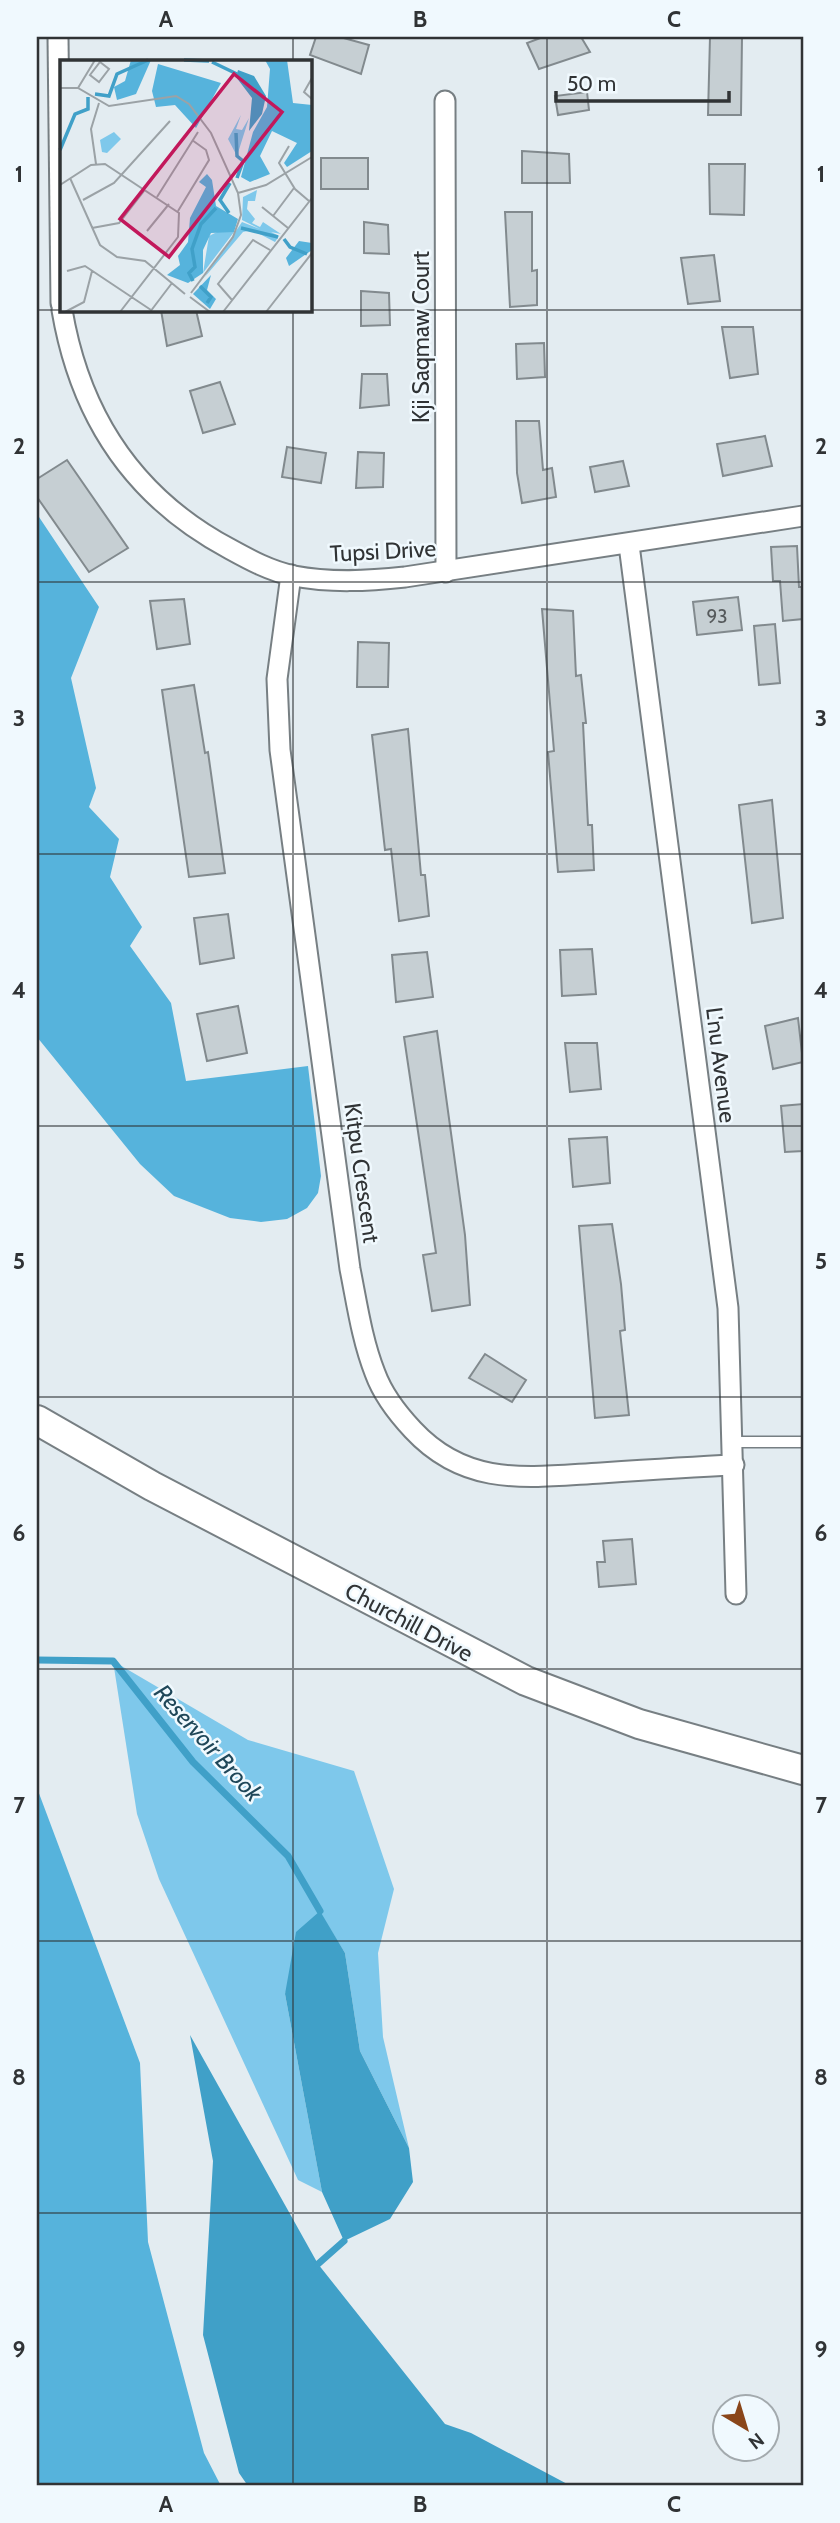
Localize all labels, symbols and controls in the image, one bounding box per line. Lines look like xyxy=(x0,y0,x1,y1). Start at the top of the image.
text: A xyxy=(159,5,174,33)
text: B xyxy=(413,5,427,33)
text: C xyxy=(667,5,681,33)
inset map xyxy=(60,60,312,312)
scale bar xyxy=(556,60,730,104)
text: 50 m xyxy=(567,71,616,96)
text: 1 xyxy=(15,160,23,188)
text: 1 xyxy=(817,160,825,188)
street label: Kji Saqmaw Court xyxy=(407,251,435,423)
text: 2 xyxy=(13,432,25,460)
text: 2 xyxy=(815,432,827,460)
street label: Tupsi Drive xyxy=(329,534,437,568)
house number: 93 xyxy=(706,605,728,628)
text: 3 xyxy=(13,704,25,732)
text: 3 xyxy=(815,704,827,732)
text: 4 xyxy=(12,976,26,1004)
text: 4 xyxy=(814,976,828,1004)
street label: L'nu Avenue xyxy=(700,1006,742,1125)
street label: Kitpu Crescent xyxy=(338,1101,386,1245)
text: 5 xyxy=(13,1247,25,1275)
text: 5 xyxy=(815,1247,827,1275)
text: 6 xyxy=(13,1519,25,1547)
text: 6 xyxy=(815,1519,827,1547)
street label: Churchill Drive xyxy=(340,1577,478,1668)
water label: Reservoir Brook xyxy=(148,1678,269,1808)
text: 7 xyxy=(13,1791,25,1819)
text: 7 xyxy=(815,1791,827,1819)
text: 8 xyxy=(12,2063,26,2091)
text: 8 xyxy=(814,2063,828,2091)
text: 9 xyxy=(13,2335,25,2363)
text: 9 xyxy=(815,2335,827,2363)
north arrow xyxy=(710,2394,780,2464)
text: N xyxy=(744,2428,769,2454)
text: A xyxy=(159,2490,174,2518)
text: B xyxy=(413,2490,427,2518)
text: C xyxy=(667,2490,681,2518)

